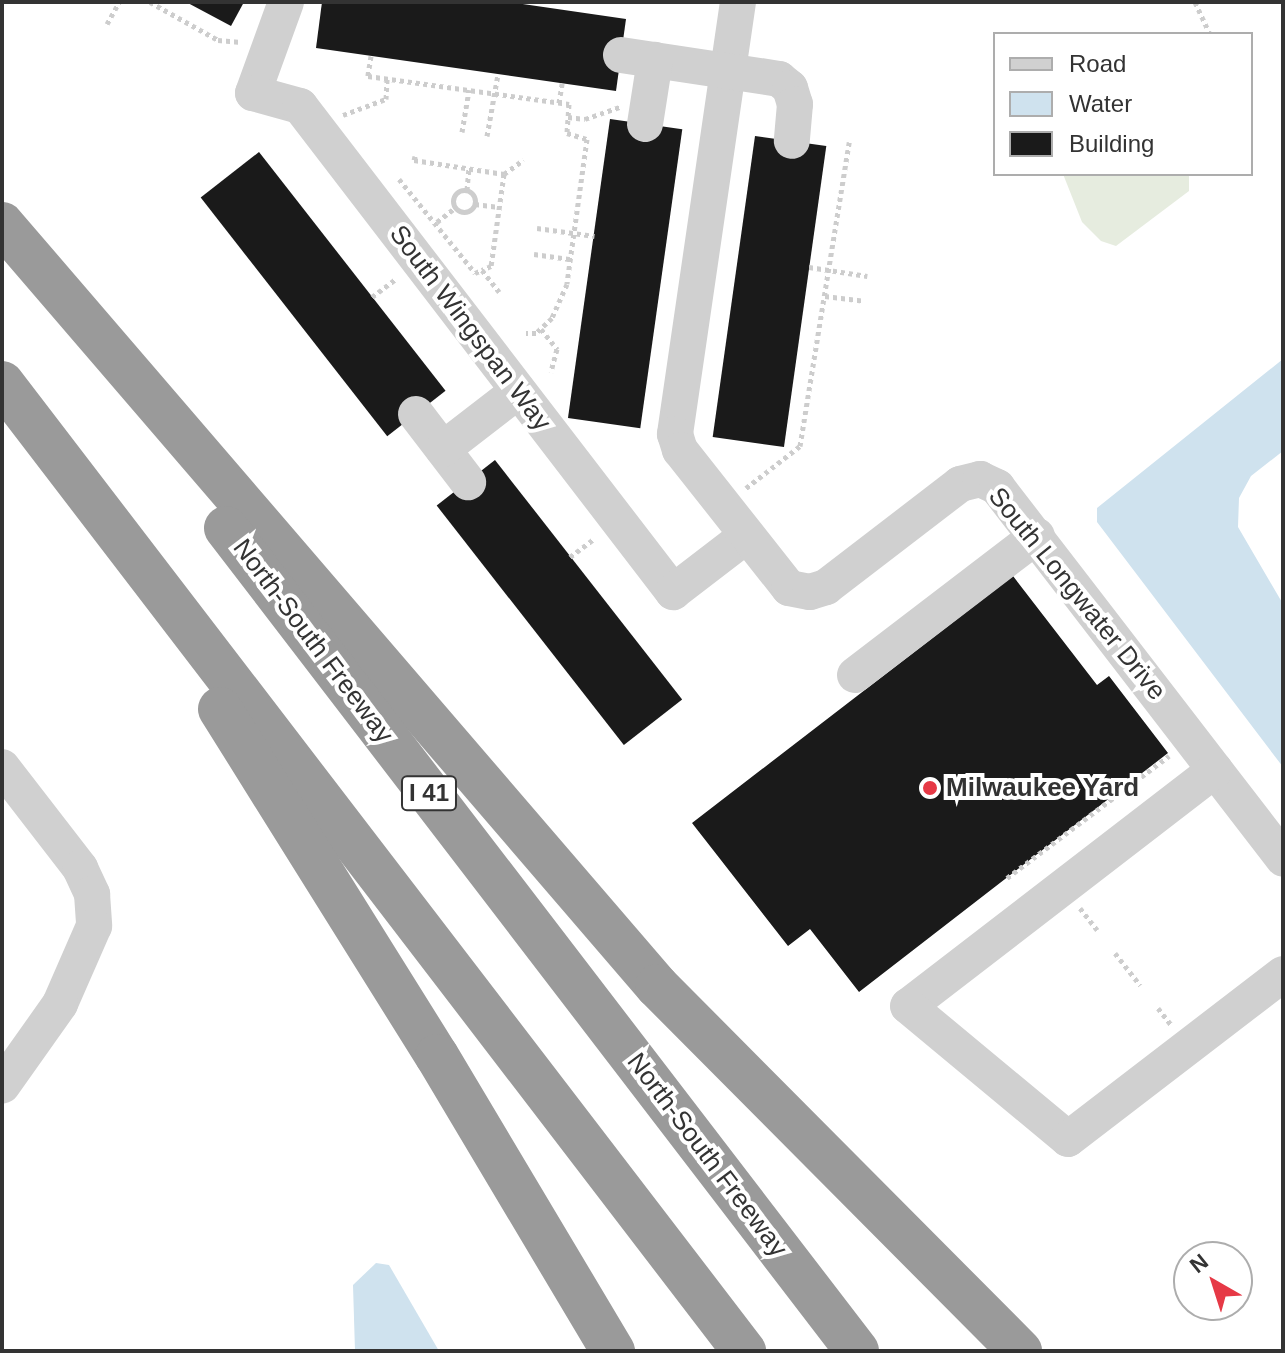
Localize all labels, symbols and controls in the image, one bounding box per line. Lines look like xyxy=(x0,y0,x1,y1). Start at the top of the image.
legend xyxy=(993,32,1253,176)
text: Road xyxy=(1069,50,1126,77)
text: Water xyxy=(1069,90,1132,117)
text: Building xyxy=(1069,130,1154,157)
street label: South Wingspan Way xyxy=(383,219,557,437)
street label: South Longwater Drive xyxy=(982,481,1172,707)
street label: North-South Freeway xyxy=(226,533,400,749)
place label: Milwaukee Yard xyxy=(946,772,1140,804)
road number: I 41 xyxy=(399,773,459,813)
marker: Milwaukee Yard xyxy=(921,779,939,797)
street label: North-South Freeway xyxy=(620,1047,794,1263)
north arrow xyxy=(1173,1241,1253,1321)
text: N xyxy=(1185,1249,1213,1278)

